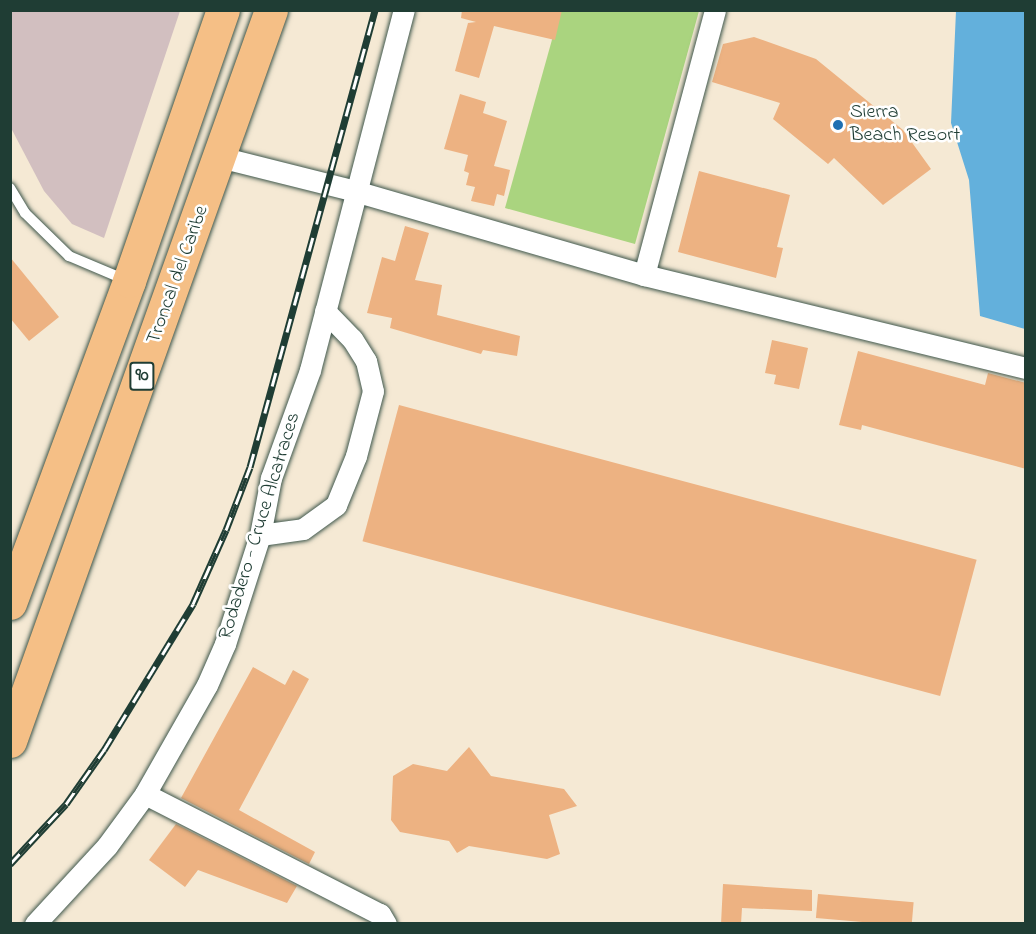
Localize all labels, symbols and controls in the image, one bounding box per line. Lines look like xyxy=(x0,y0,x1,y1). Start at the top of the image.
place label: Sierra Beach Resort xyxy=(850,101,960,148)
marker: Sierra Beach Resort xyxy=(831,118,845,132)
street label: Troncal del Caribe xyxy=(142,202,214,348)
road number: 90 xyxy=(128,361,156,391)
street label: Rodadero - Cruce Alcatraces xyxy=(214,410,306,642)

